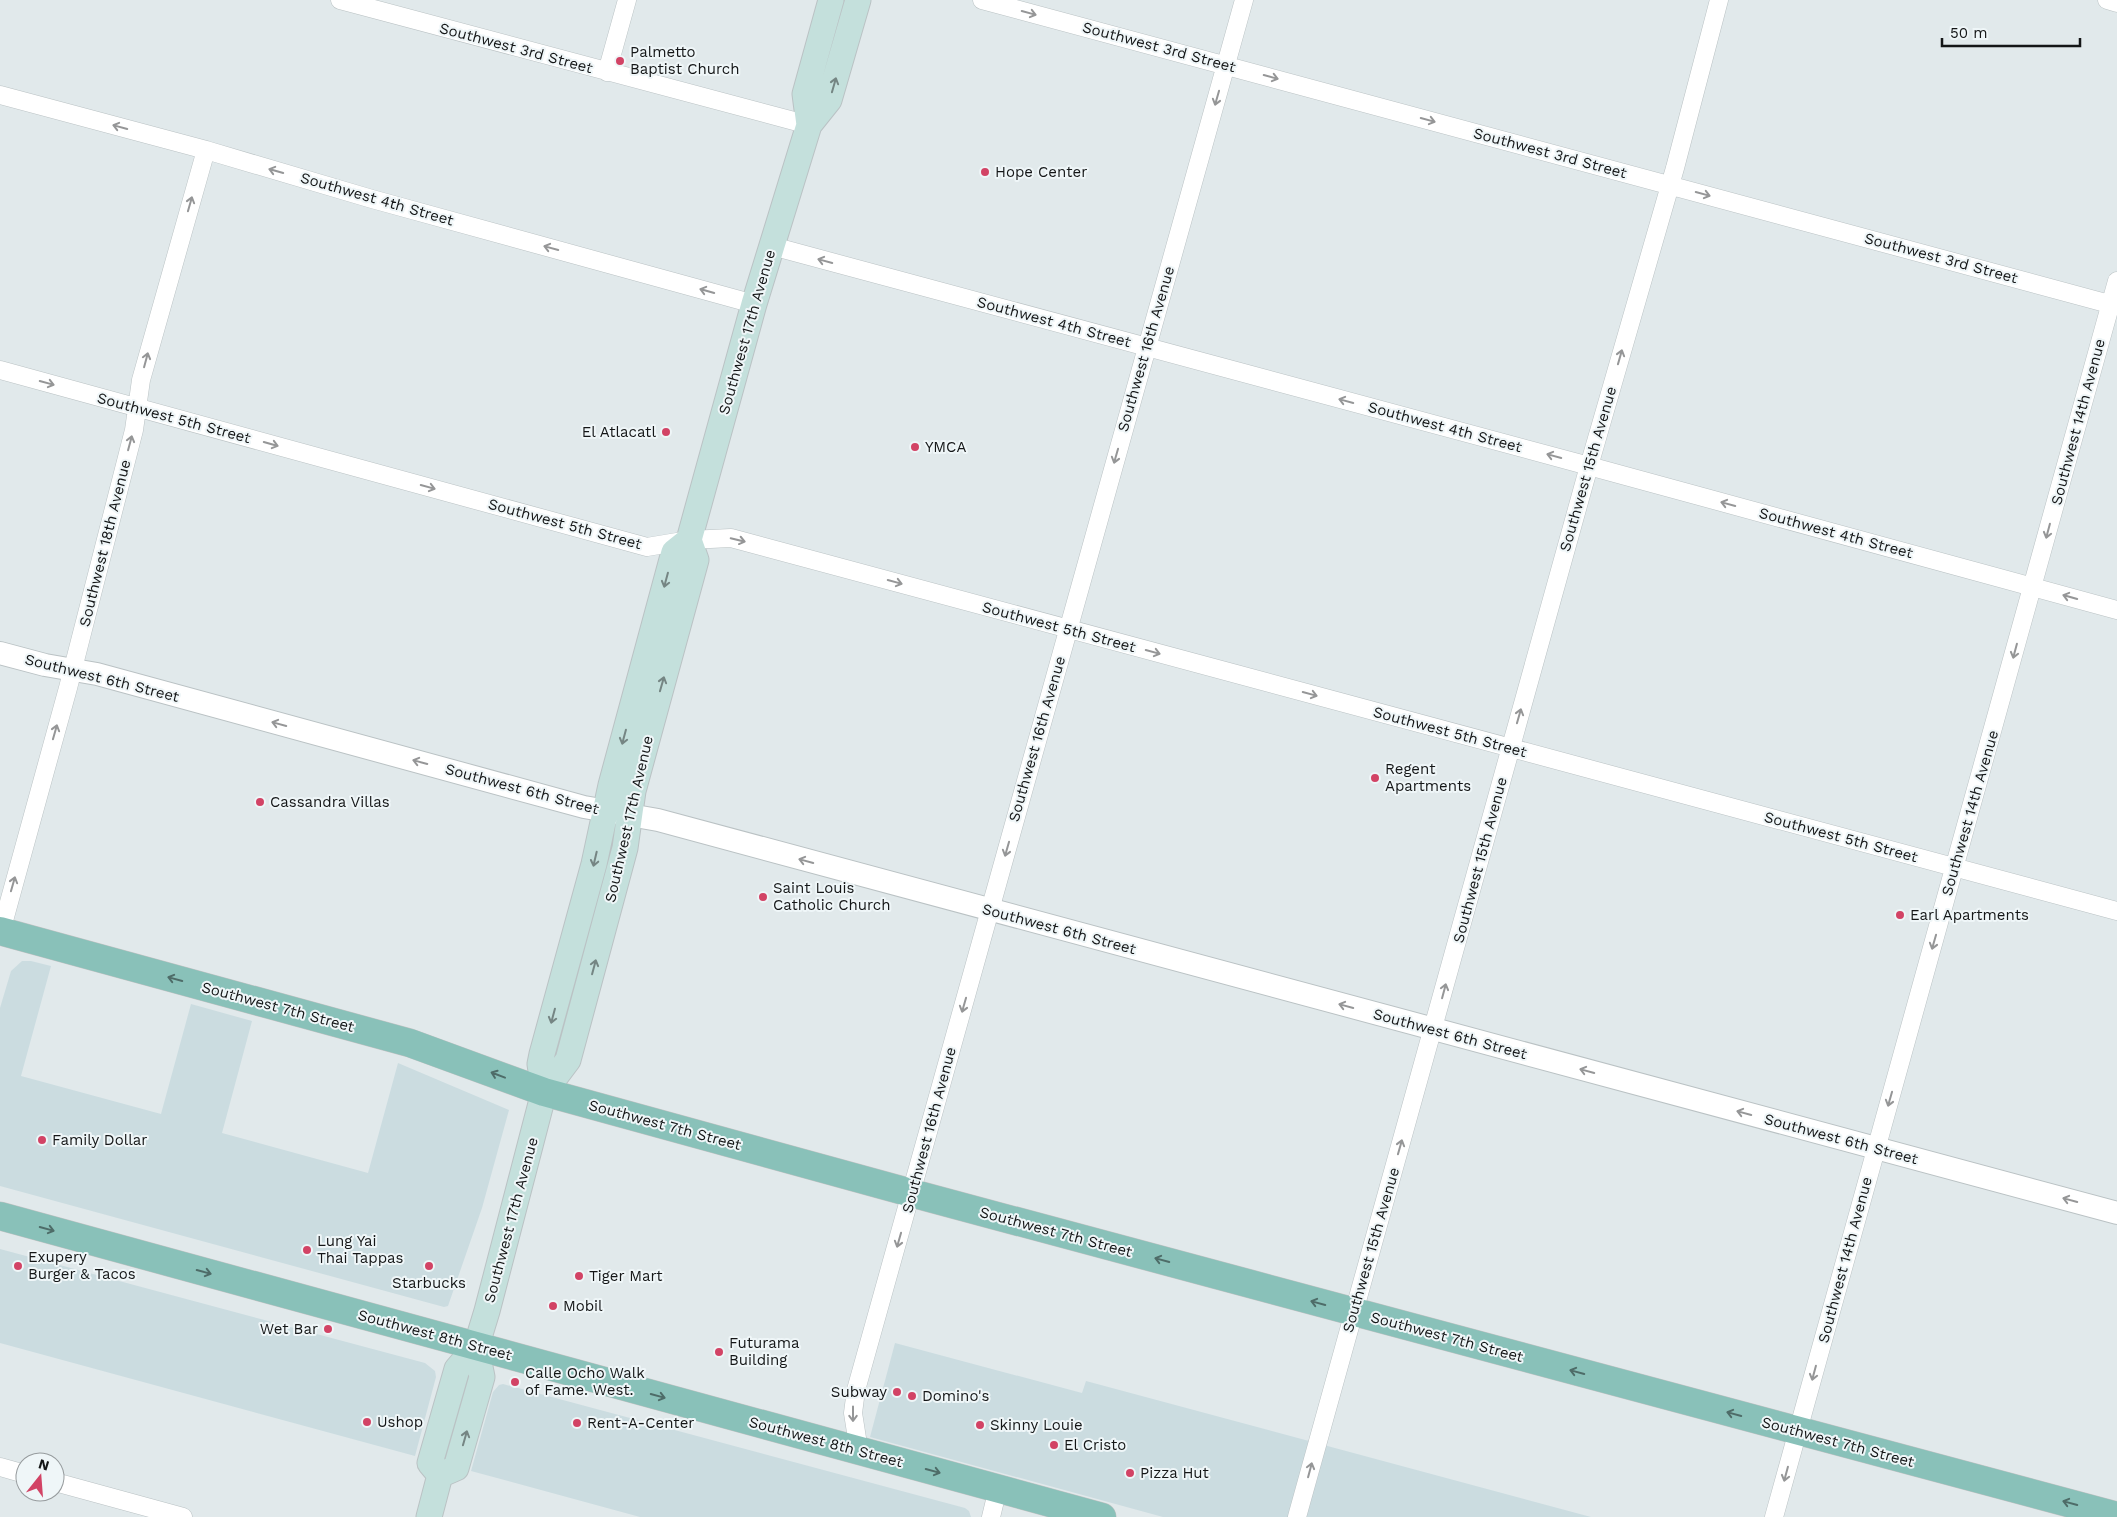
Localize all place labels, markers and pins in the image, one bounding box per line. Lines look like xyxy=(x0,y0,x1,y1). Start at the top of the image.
place label: Palmetto Baptist Church xyxy=(630,43,740,78)
marker: Palmetto Baptist Church xyxy=(614,55,626,67)
place label: Hope Center xyxy=(995,163,1087,181)
marker: Hope Center xyxy=(979,166,991,178)
place label: El Atlacatl xyxy=(582,423,656,441)
marker: El Atlacatl xyxy=(660,426,672,438)
place label: YMCA xyxy=(925,438,966,456)
marker: YMCA xyxy=(909,441,921,453)
place label: Regent Apartments xyxy=(1385,760,1471,795)
marker: Regent Apartments xyxy=(1369,772,1381,784)
place label: Cassandra Villas xyxy=(270,793,390,811)
marker: Cassandra Villas xyxy=(254,796,266,808)
place label: Saint Louis Catholic Church xyxy=(773,879,891,914)
marker: Saint Louis Catholic Church xyxy=(757,891,769,903)
place label: Earl Apartments xyxy=(1910,906,2029,924)
marker: Earl Apartments xyxy=(1894,909,1906,921)
place label: Family Dollar xyxy=(52,1131,147,1149)
marker: Family Dollar xyxy=(36,1134,48,1146)
place label: Lung Yai Thai Tappas xyxy=(317,1232,404,1267)
marker: Lung Yai Thai Tappas xyxy=(301,1244,313,1256)
place label: Exupery Burger & Tacos xyxy=(28,1248,136,1283)
marker: Exupery Burger & Tacos xyxy=(12,1260,24,1272)
marker: Starbucks xyxy=(423,1260,435,1272)
place label: Tiger Mart xyxy=(589,1267,663,1285)
marker: Tiger Mart xyxy=(573,1270,585,1282)
place label: Starbucks xyxy=(392,1274,466,1292)
place label: Mobil xyxy=(563,1297,603,1315)
marker: Mobil xyxy=(547,1300,559,1312)
place label: Wet Bar xyxy=(260,1320,318,1338)
marker: Wet Bar xyxy=(322,1323,334,1335)
place label: Futurama Building xyxy=(729,1334,800,1369)
marker: Futurama Building xyxy=(713,1346,725,1358)
place label: Calle Ocho Walk of Fame. West. xyxy=(525,1364,645,1399)
marker: Calle Ocho Walk of Fame. West. xyxy=(509,1376,521,1388)
place label: Subway xyxy=(831,1383,887,1401)
marker: Subway xyxy=(891,1386,903,1398)
place label: Domino's xyxy=(922,1387,989,1405)
marker: Domino's xyxy=(906,1390,918,1402)
place label: Ushop xyxy=(377,1413,423,1431)
place label: Rent-A-Center xyxy=(587,1414,694,1432)
marker: Ushop xyxy=(361,1416,373,1428)
place label: Skinny Louie xyxy=(990,1416,1083,1434)
marker: Rent-A-Center xyxy=(571,1417,583,1429)
marker: Skinny Louie xyxy=(974,1419,986,1431)
place label: El Cristo xyxy=(1064,1436,1126,1454)
marker: El Cristo xyxy=(1048,1439,1060,1451)
place label: Pizza Hut xyxy=(1140,1464,1210,1482)
marker: Pizza Hut xyxy=(1124,1467,1136,1479)

